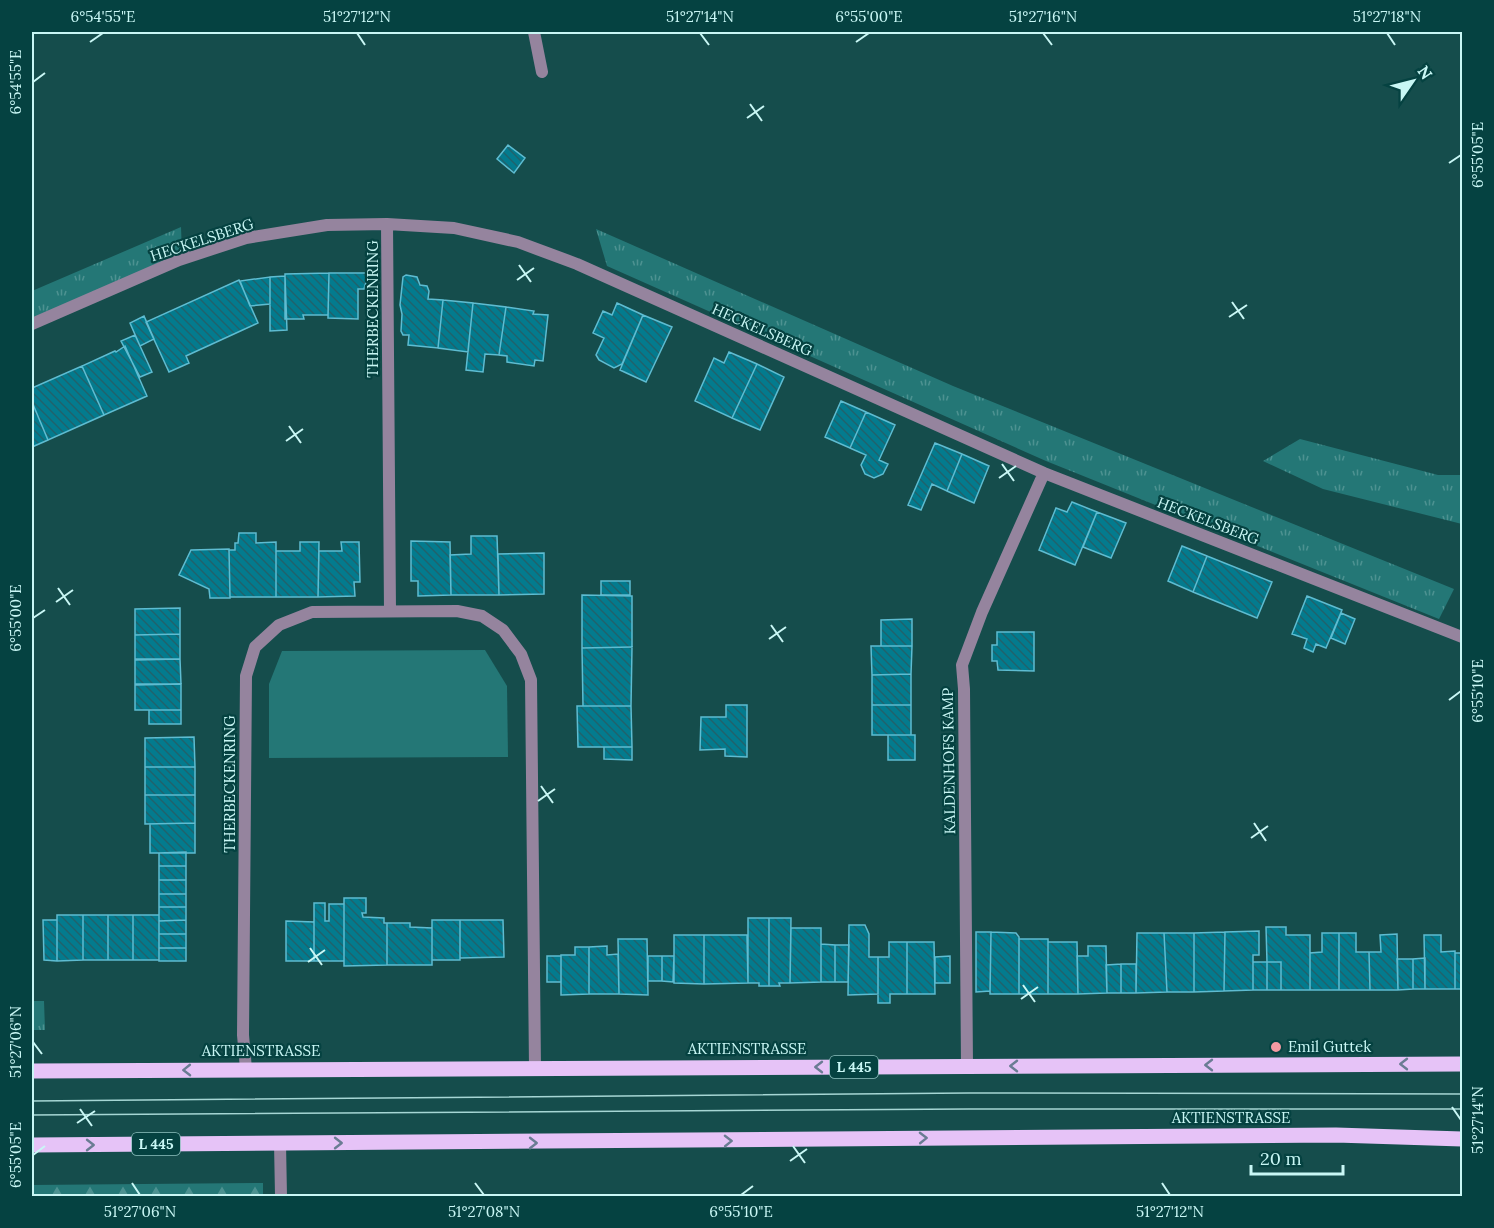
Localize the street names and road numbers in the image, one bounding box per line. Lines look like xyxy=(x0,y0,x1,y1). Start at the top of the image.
street label: HECKELSBERG xyxy=(148,214,257,265)
street label: THERBECKENRING xyxy=(363,240,382,378)
street label: HECKELSBERG xyxy=(709,299,816,360)
street label: HECKELSBERG xyxy=(1155,492,1262,549)
street label: KALDENHOFS KAMP xyxy=(938,688,959,834)
street label: THERBECKENRING xyxy=(220,715,239,853)
street label: AKTIENSTRASSE xyxy=(687,1039,806,1058)
street label: AKTIENSTRASSE xyxy=(201,1041,320,1060)
road number: L 445 xyxy=(830,1056,878,1078)
street label: AKTIENSTRASSE xyxy=(1171,1108,1290,1127)
road number: L 445 xyxy=(132,1133,180,1155)

